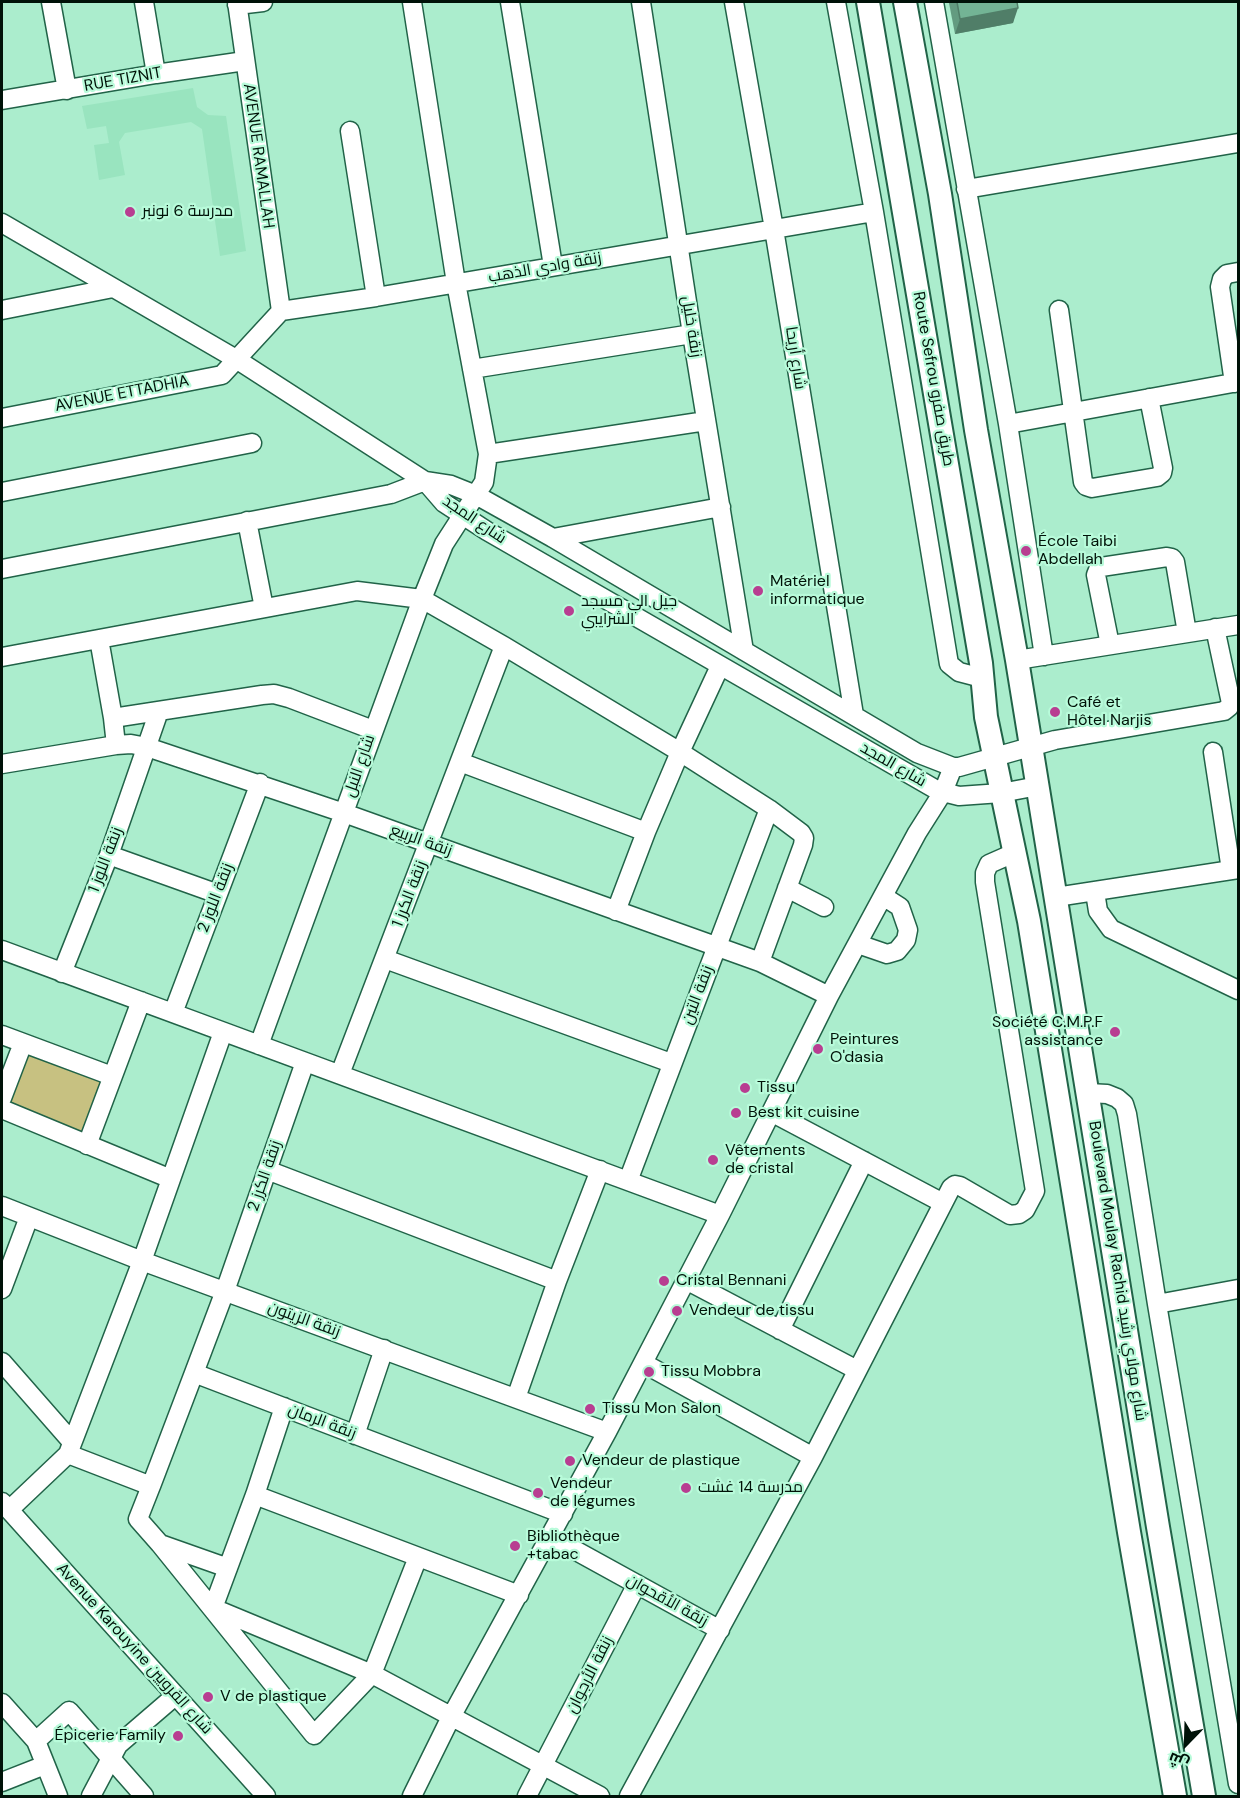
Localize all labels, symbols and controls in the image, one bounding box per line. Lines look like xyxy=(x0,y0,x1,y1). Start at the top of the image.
street label: RUE TIZNIT xyxy=(83,64,163,96)
street label: AVENUE RAMALLAH xyxy=(238,82,278,230)
place label: مدرسة 6 نونبر xyxy=(142,202,233,222)
marker: مدرسة 6 نونبر xyxy=(123,205,137,219)
street label: زنقة وادي الذهب xyxy=(487,249,603,287)
street label: Route Sefrou طريق صفرو xyxy=(908,290,958,468)
street label: زنقة خليل xyxy=(677,295,705,359)
street label: شارع أريحا xyxy=(781,325,809,391)
street label: AVENUE ETTADHIA xyxy=(53,372,191,416)
street label: شارع المجد xyxy=(438,492,510,548)
place label: École Taibi Abdellah xyxy=(1038,532,1117,570)
marker: École Taibi Abdellah xyxy=(1019,544,1033,558)
place label: Matériel informatique xyxy=(770,572,865,610)
marker: Matériel informatique xyxy=(751,584,765,598)
place label: جيل الي مسجد الشرايبي xyxy=(581,592,677,630)
marker: جيل الي مسجد الشرايبي xyxy=(562,604,576,618)
place label: Café et Hôtel Narjis xyxy=(1067,693,1151,731)
marker: Café et Hôtel Narjis xyxy=(1048,705,1062,719)
street label: شارع النبل xyxy=(340,732,380,800)
street label: شارع المجد xyxy=(857,738,929,792)
street label: زنقة الربيع xyxy=(387,821,455,861)
street label: زنقة اللوز 1 xyxy=(85,825,127,895)
street label: زنقة الكرز 1 xyxy=(389,858,431,930)
street label: زنقة اللوز 2 xyxy=(194,861,238,935)
street label: زنقة التين xyxy=(678,963,718,1027)
place label: Société C.M.P.F assistance xyxy=(992,1013,1103,1051)
marker: Société C.M.P.F assistance xyxy=(1108,1025,1122,1039)
place label: Peintures O'dasia xyxy=(830,1030,899,1068)
marker: Peintures O'dasia xyxy=(811,1042,825,1056)
place label: Tissu xyxy=(757,1078,795,1098)
marker: Tissu xyxy=(738,1081,752,1095)
place label: Best kit cuisine xyxy=(748,1103,860,1123)
marker: Best kit cuisine xyxy=(729,1106,743,1120)
street label: Boulevard Moulay Rachid شارع مولاي رشيد xyxy=(1084,1120,1150,1422)
street label: زنقة الكرز 2 xyxy=(244,1138,286,1214)
place label: Vêtements de cristal xyxy=(725,1141,805,1179)
marker: Vêtements de cristal xyxy=(706,1153,720,1167)
place label: Cristal Bennani xyxy=(676,1271,787,1291)
marker: Cristal Bennani xyxy=(657,1274,671,1288)
street label: زنقة الزيتون xyxy=(265,1298,343,1342)
place label: Vendeur de tissu xyxy=(689,1301,814,1321)
marker: Vendeur de tissu xyxy=(670,1304,684,1318)
place label: Tissu Mobbra xyxy=(661,1362,761,1382)
marker: Tissu Mobbra xyxy=(642,1365,656,1379)
place label: Tissu Mon Salon xyxy=(602,1399,721,1419)
street label: زنقة الرمان xyxy=(285,1400,359,1444)
marker: Tissu Mon Salon xyxy=(583,1402,597,1416)
place label: Vendeur de plastique xyxy=(582,1451,740,1471)
marker: Vendeur de plastique xyxy=(563,1454,577,1468)
place label: Vendeur de légumes xyxy=(550,1474,635,1512)
place label: مدرسة 14 غشت xyxy=(698,1478,803,1498)
marker: مدرسة 14 غشت xyxy=(679,1481,693,1495)
marker: Vendeur de légumes xyxy=(531,1486,545,1500)
place label: Bibliothèque +tabac xyxy=(527,1527,620,1565)
marker: Bibliothèque +tabac xyxy=(508,1539,522,1553)
street label: Avenue Karouyine شارع القرويين xyxy=(52,1559,216,1739)
street label: زنقة الأقحوان xyxy=(623,1571,711,1631)
street label: زنقة الأرجوان xyxy=(562,1633,618,1717)
place label: V de plastique xyxy=(220,1687,327,1707)
marker: V de plastique xyxy=(201,1690,215,1704)
north arrow xyxy=(1156,1714,1216,1774)
place label: Épicerie Family xyxy=(54,1726,166,1746)
marker: Épicerie Family xyxy=(171,1729,185,1743)
text: ش xyxy=(1165,1747,1192,1775)

